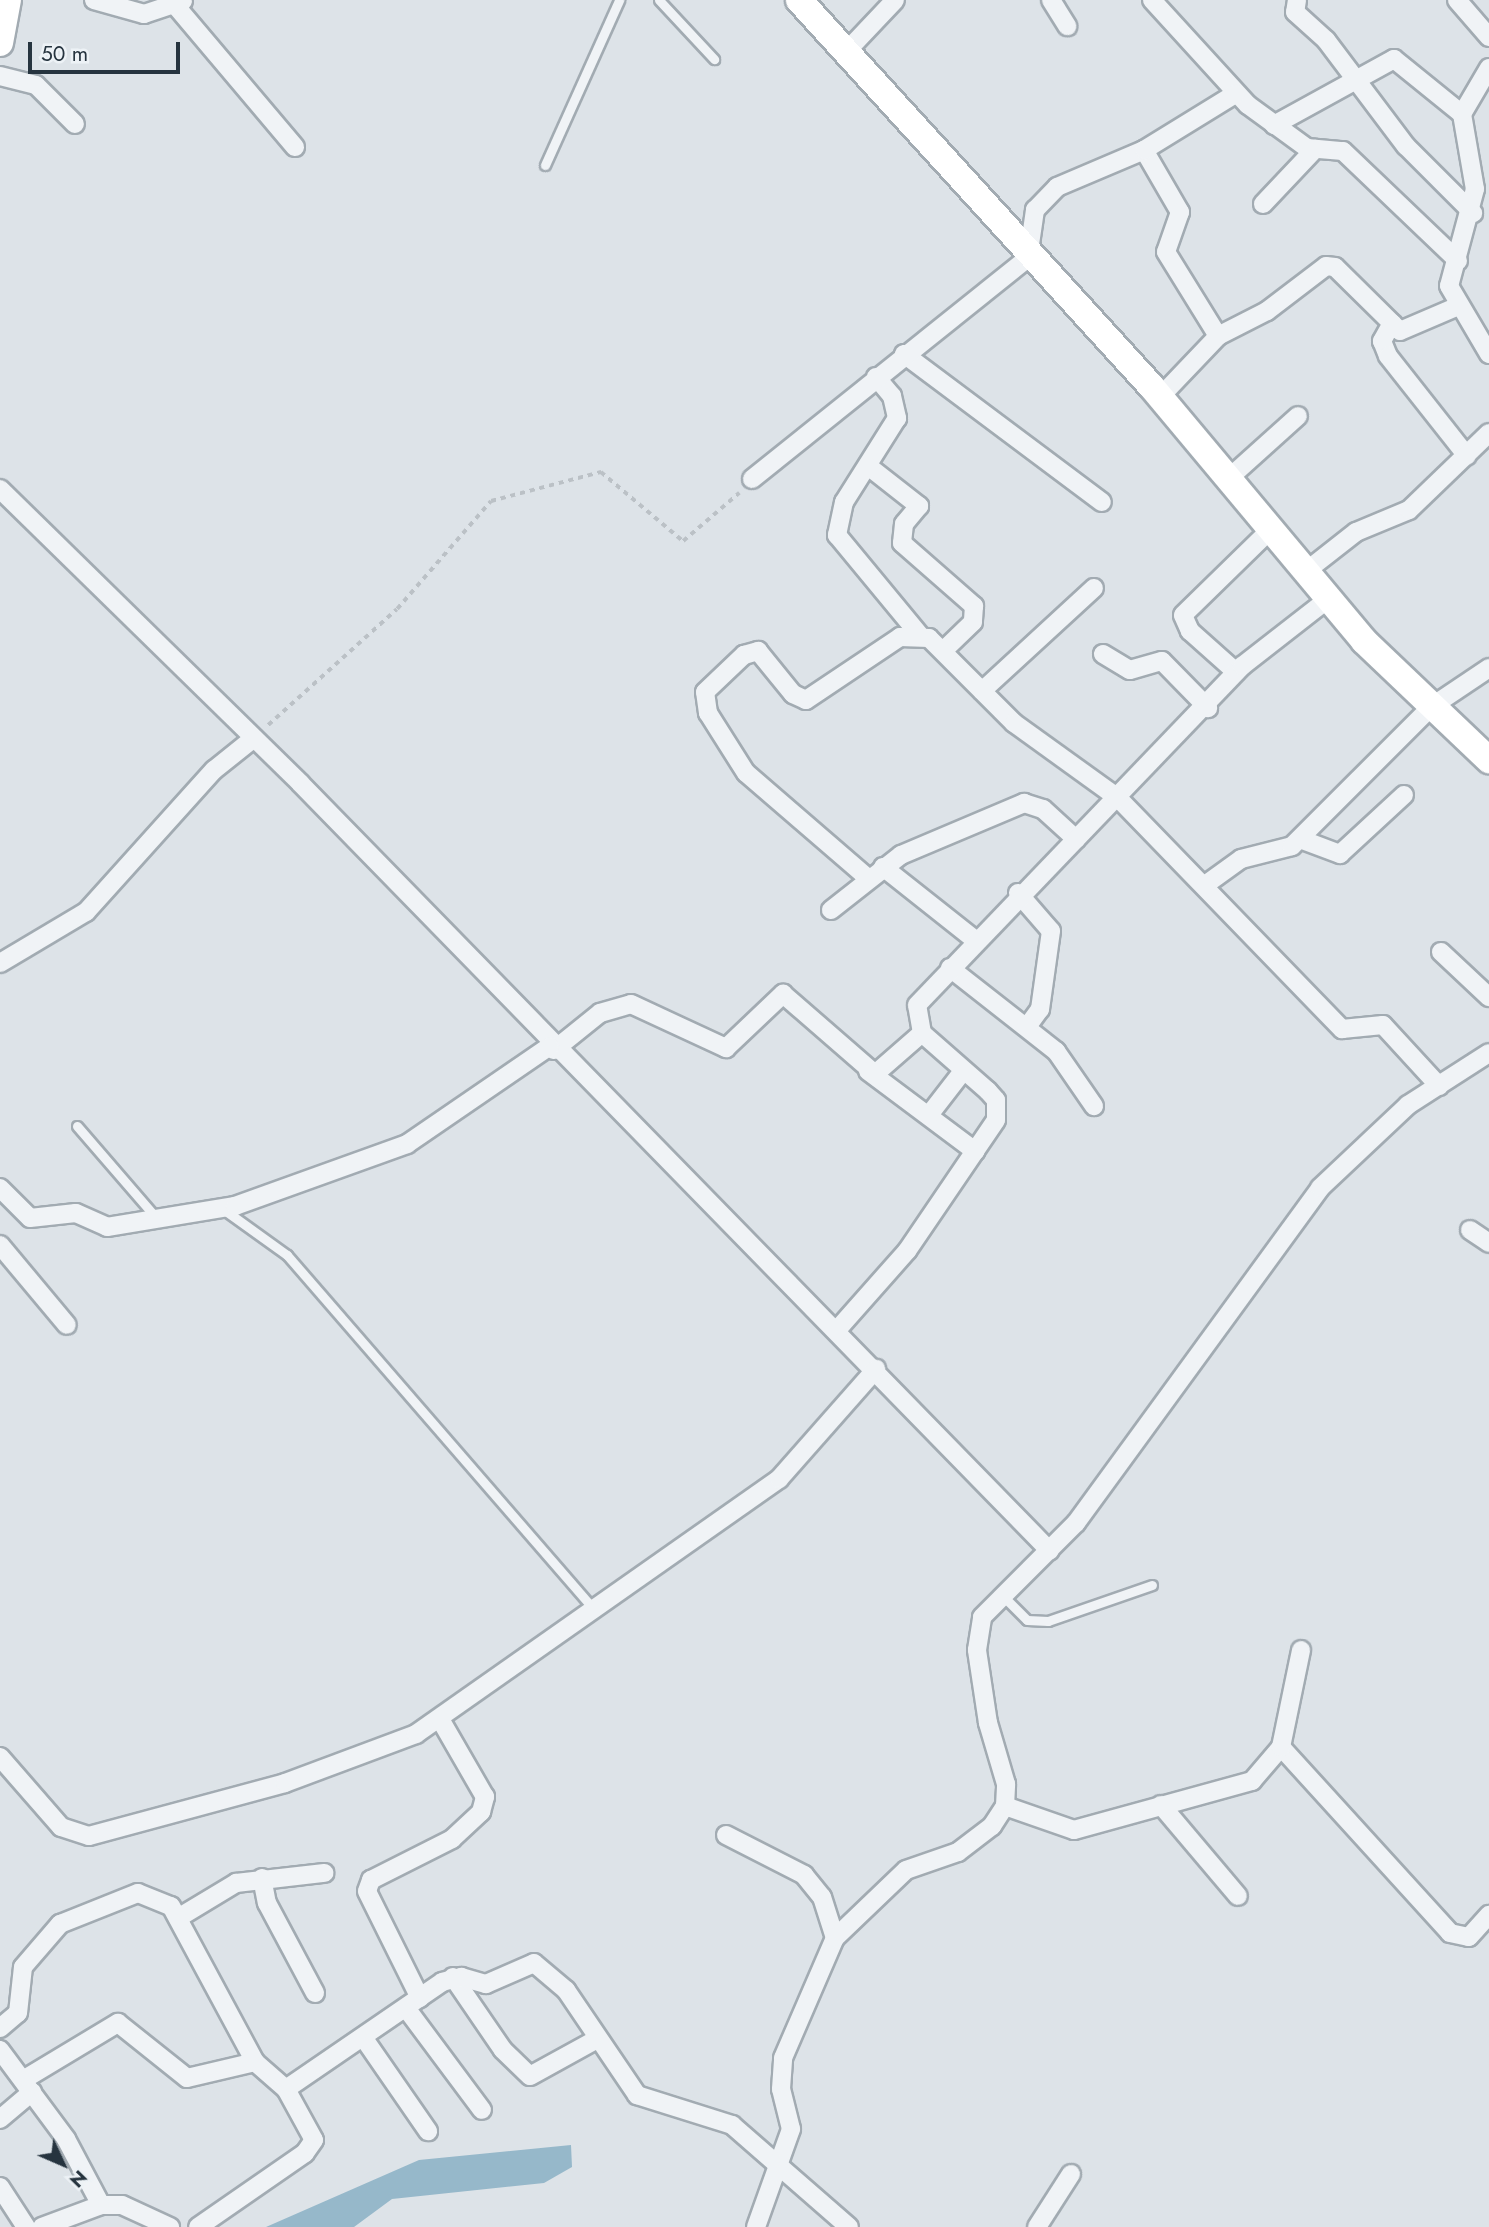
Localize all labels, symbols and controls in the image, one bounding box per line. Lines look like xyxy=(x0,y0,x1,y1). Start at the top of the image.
scale bar xyxy=(32,28,184,72)
text: 50 m xyxy=(41,39,88,69)
north arrow xyxy=(28,2129,98,2199)
text: N xyxy=(64,2164,93,2194)

